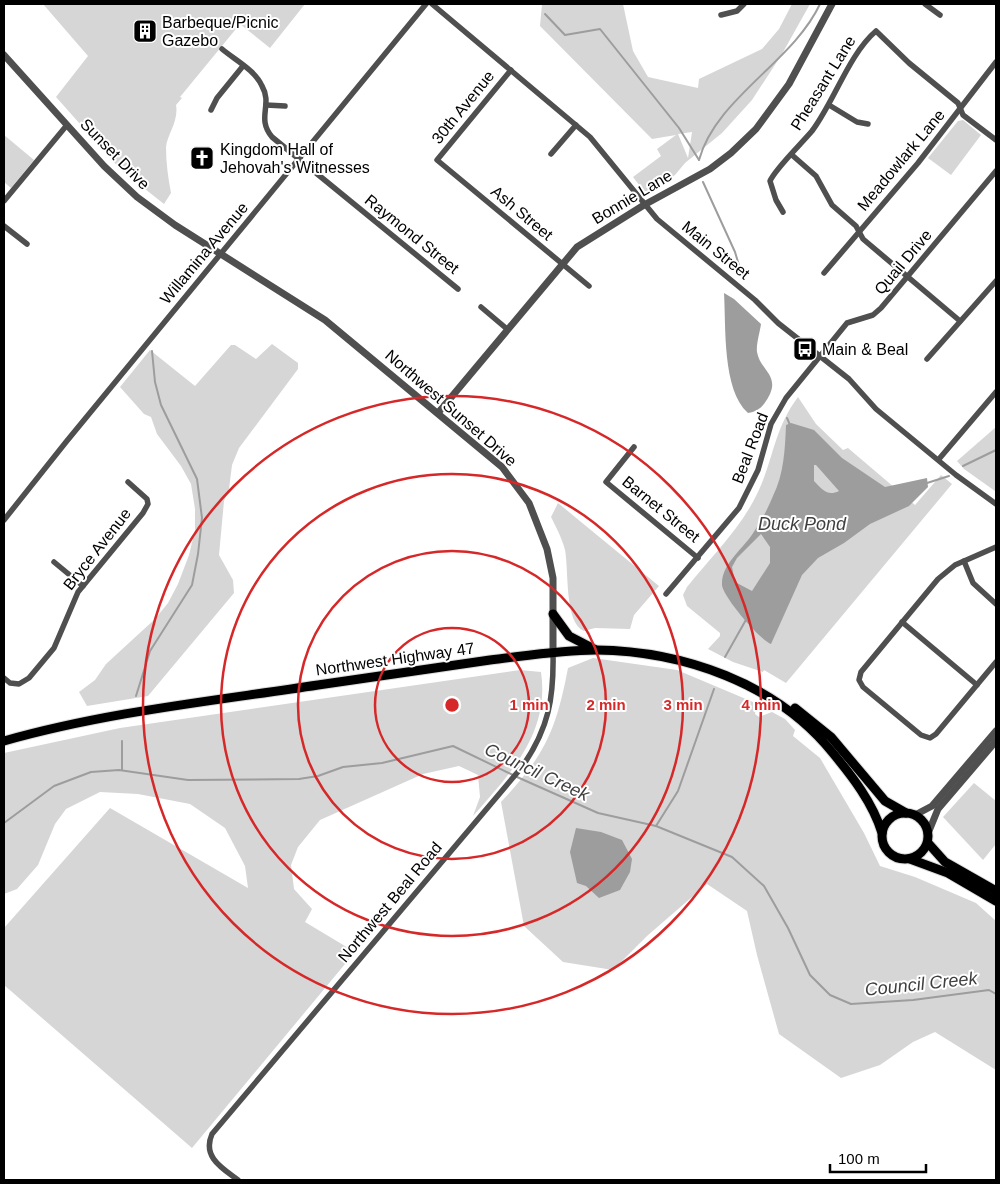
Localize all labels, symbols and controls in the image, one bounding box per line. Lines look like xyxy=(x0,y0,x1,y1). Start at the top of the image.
place label: Barbeque/Picnic Gazebo xyxy=(162,14,279,49)
building icon: Barbeque/Picnic Gazebo xyxy=(132,18,158,44)
street label: Pheasant Lane xyxy=(787,33,859,133)
street label: 30th Avenue xyxy=(428,67,498,147)
street label: Meadowlark Lane xyxy=(854,106,948,214)
street label: Sunset Drive xyxy=(77,115,153,193)
place label: Kingdom Hall of Jehovah's Witnesses xyxy=(220,141,370,176)
church icon: Kingdom Hall of Jehovah's Witnesses xyxy=(189,145,215,171)
street label: Bonnie Lane xyxy=(589,167,675,227)
street label: Ash Street xyxy=(488,182,557,244)
street label: Raymond Street xyxy=(362,191,463,277)
street label: Willamina Avenue xyxy=(157,199,251,307)
street label: Main Street xyxy=(679,218,754,283)
street label: Quail Drive xyxy=(871,226,935,298)
bus stop icon: Main & Beal xyxy=(792,336,818,362)
place label: Main & Beal xyxy=(822,341,908,358)
street label: Northwest Sunset Drive xyxy=(382,346,520,470)
street label: Beal Road xyxy=(729,410,771,486)
street label: Barnet Street xyxy=(619,473,703,546)
street label: Bryce Avenue xyxy=(60,505,134,593)
water label: Duck Pond xyxy=(758,514,847,534)
street label: Northwest Highway 47 xyxy=(315,639,476,679)
centre of rings xyxy=(443,696,461,714)
text: 1 min xyxy=(509,696,549,713)
text: 2 min xyxy=(586,696,626,713)
text: 3 min xyxy=(663,696,703,713)
text: 4 min xyxy=(741,696,781,713)
water label: Council Creek xyxy=(482,739,593,805)
street label: Northwest Beal Road xyxy=(335,839,445,965)
water label: Council Creek xyxy=(864,968,979,1000)
scale bar xyxy=(830,1142,926,1174)
text: 100 m xyxy=(838,1150,880,1167)

